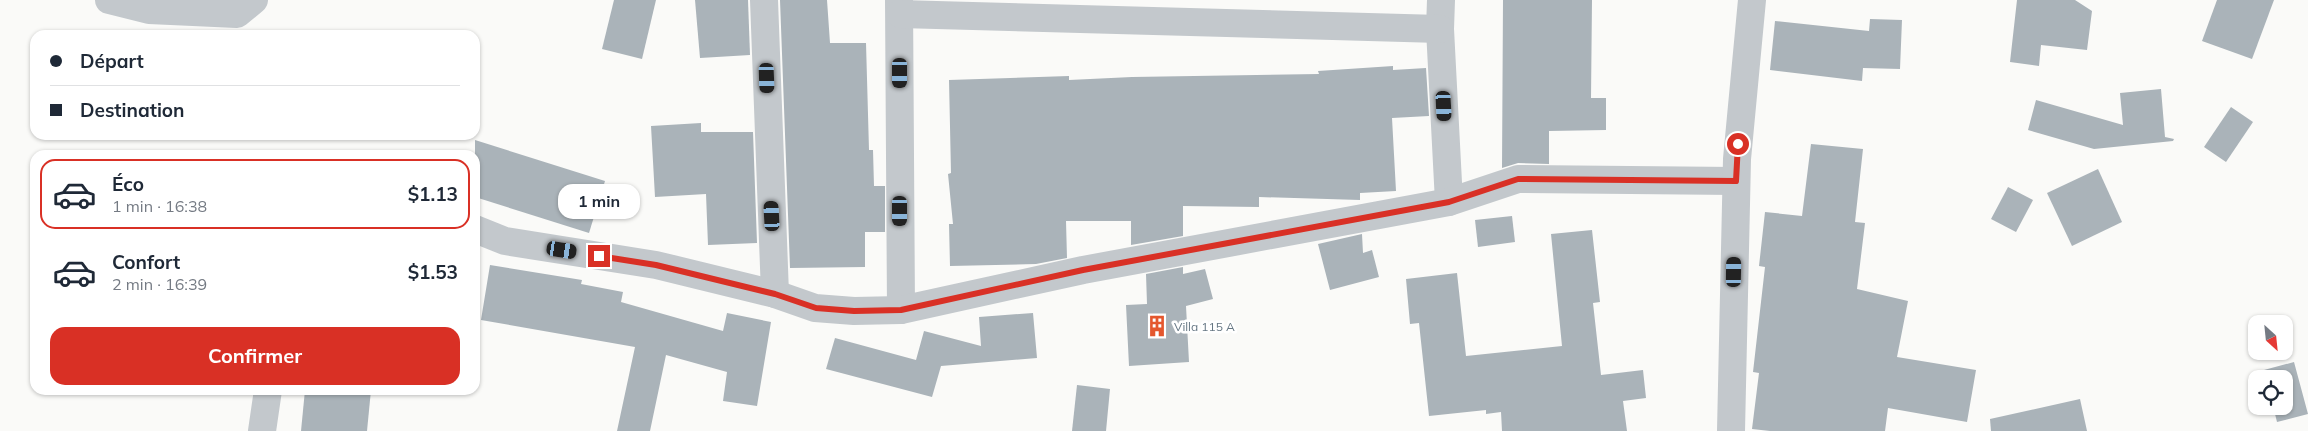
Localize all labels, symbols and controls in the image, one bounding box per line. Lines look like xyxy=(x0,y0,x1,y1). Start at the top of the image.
text: Départ xyxy=(80,49,144,73)
car xyxy=(892,58,907,88)
car xyxy=(758,63,775,93)
car xyxy=(1435,91,1452,121)
text: Destination xyxy=(80,98,185,122)
route start xyxy=(1727,133,1749,155)
icon: car xyxy=(52,172,97,217)
text: Éco xyxy=(112,172,144,196)
text: $1.13 xyxy=(408,182,458,206)
callout: 1 min xyxy=(558,184,640,218)
text: 1 min xyxy=(578,191,620,211)
text: 1 min · 16:38 xyxy=(112,196,207,216)
car xyxy=(892,196,907,226)
car xyxy=(763,201,780,231)
car xyxy=(546,240,577,260)
route end xyxy=(588,245,610,267)
icon: car xyxy=(52,250,97,295)
text: Confort xyxy=(112,250,180,274)
car xyxy=(1726,257,1741,287)
text: $1.53 xyxy=(408,260,458,284)
text: 2 min · 16:39 xyxy=(112,274,207,294)
building icon: Villa 115 A xyxy=(1144,313,1170,339)
north arrow xyxy=(2248,315,2292,360)
map controls xyxy=(2248,315,2293,415)
place label: Villa 115 A xyxy=(1174,319,1235,334)
button: Confirmer xyxy=(50,327,460,385)
button: locate xyxy=(2248,370,2293,415)

